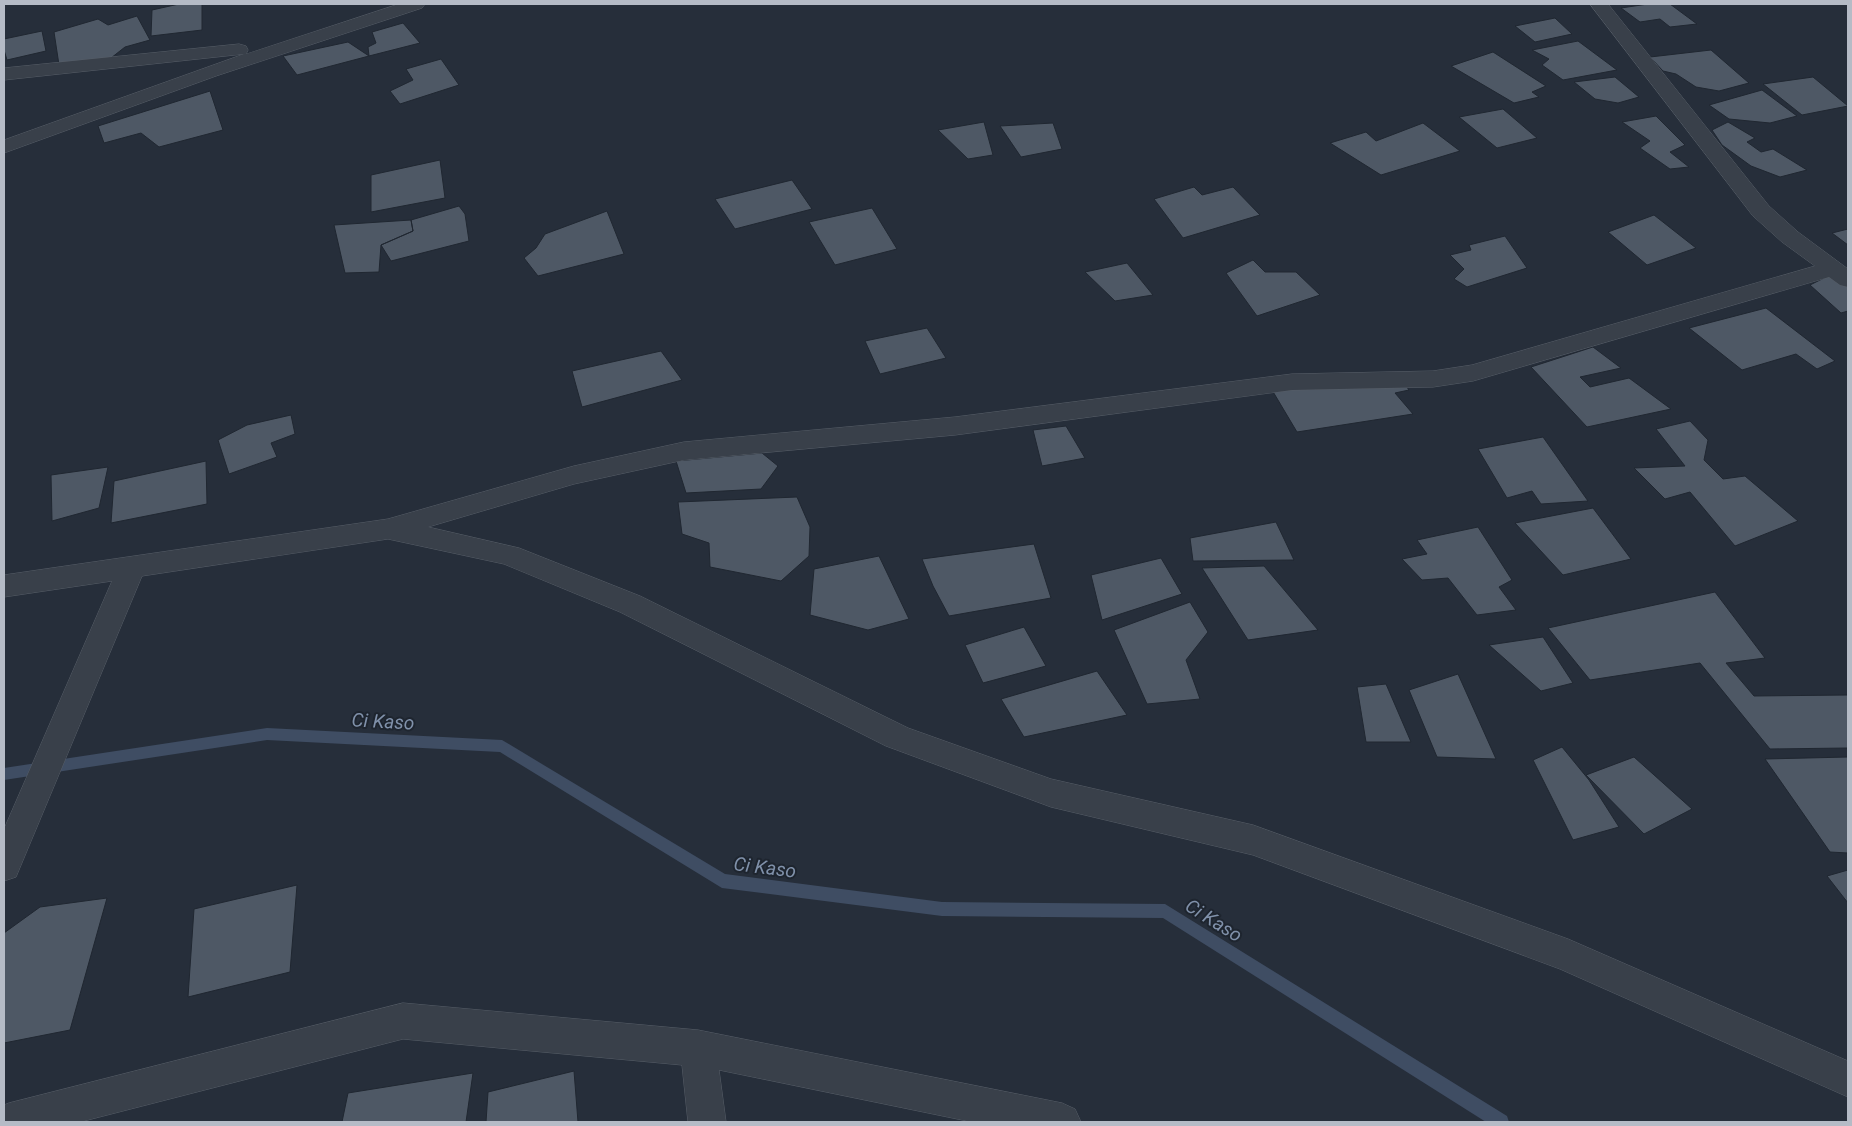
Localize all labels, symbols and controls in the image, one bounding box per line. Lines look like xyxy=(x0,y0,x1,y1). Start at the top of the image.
water label: Ci Kaso xyxy=(351,708,415,735)
water label: Ci Kaso xyxy=(732,852,797,883)
water label: Ci Kaso xyxy=(1181,894,1246,947)

